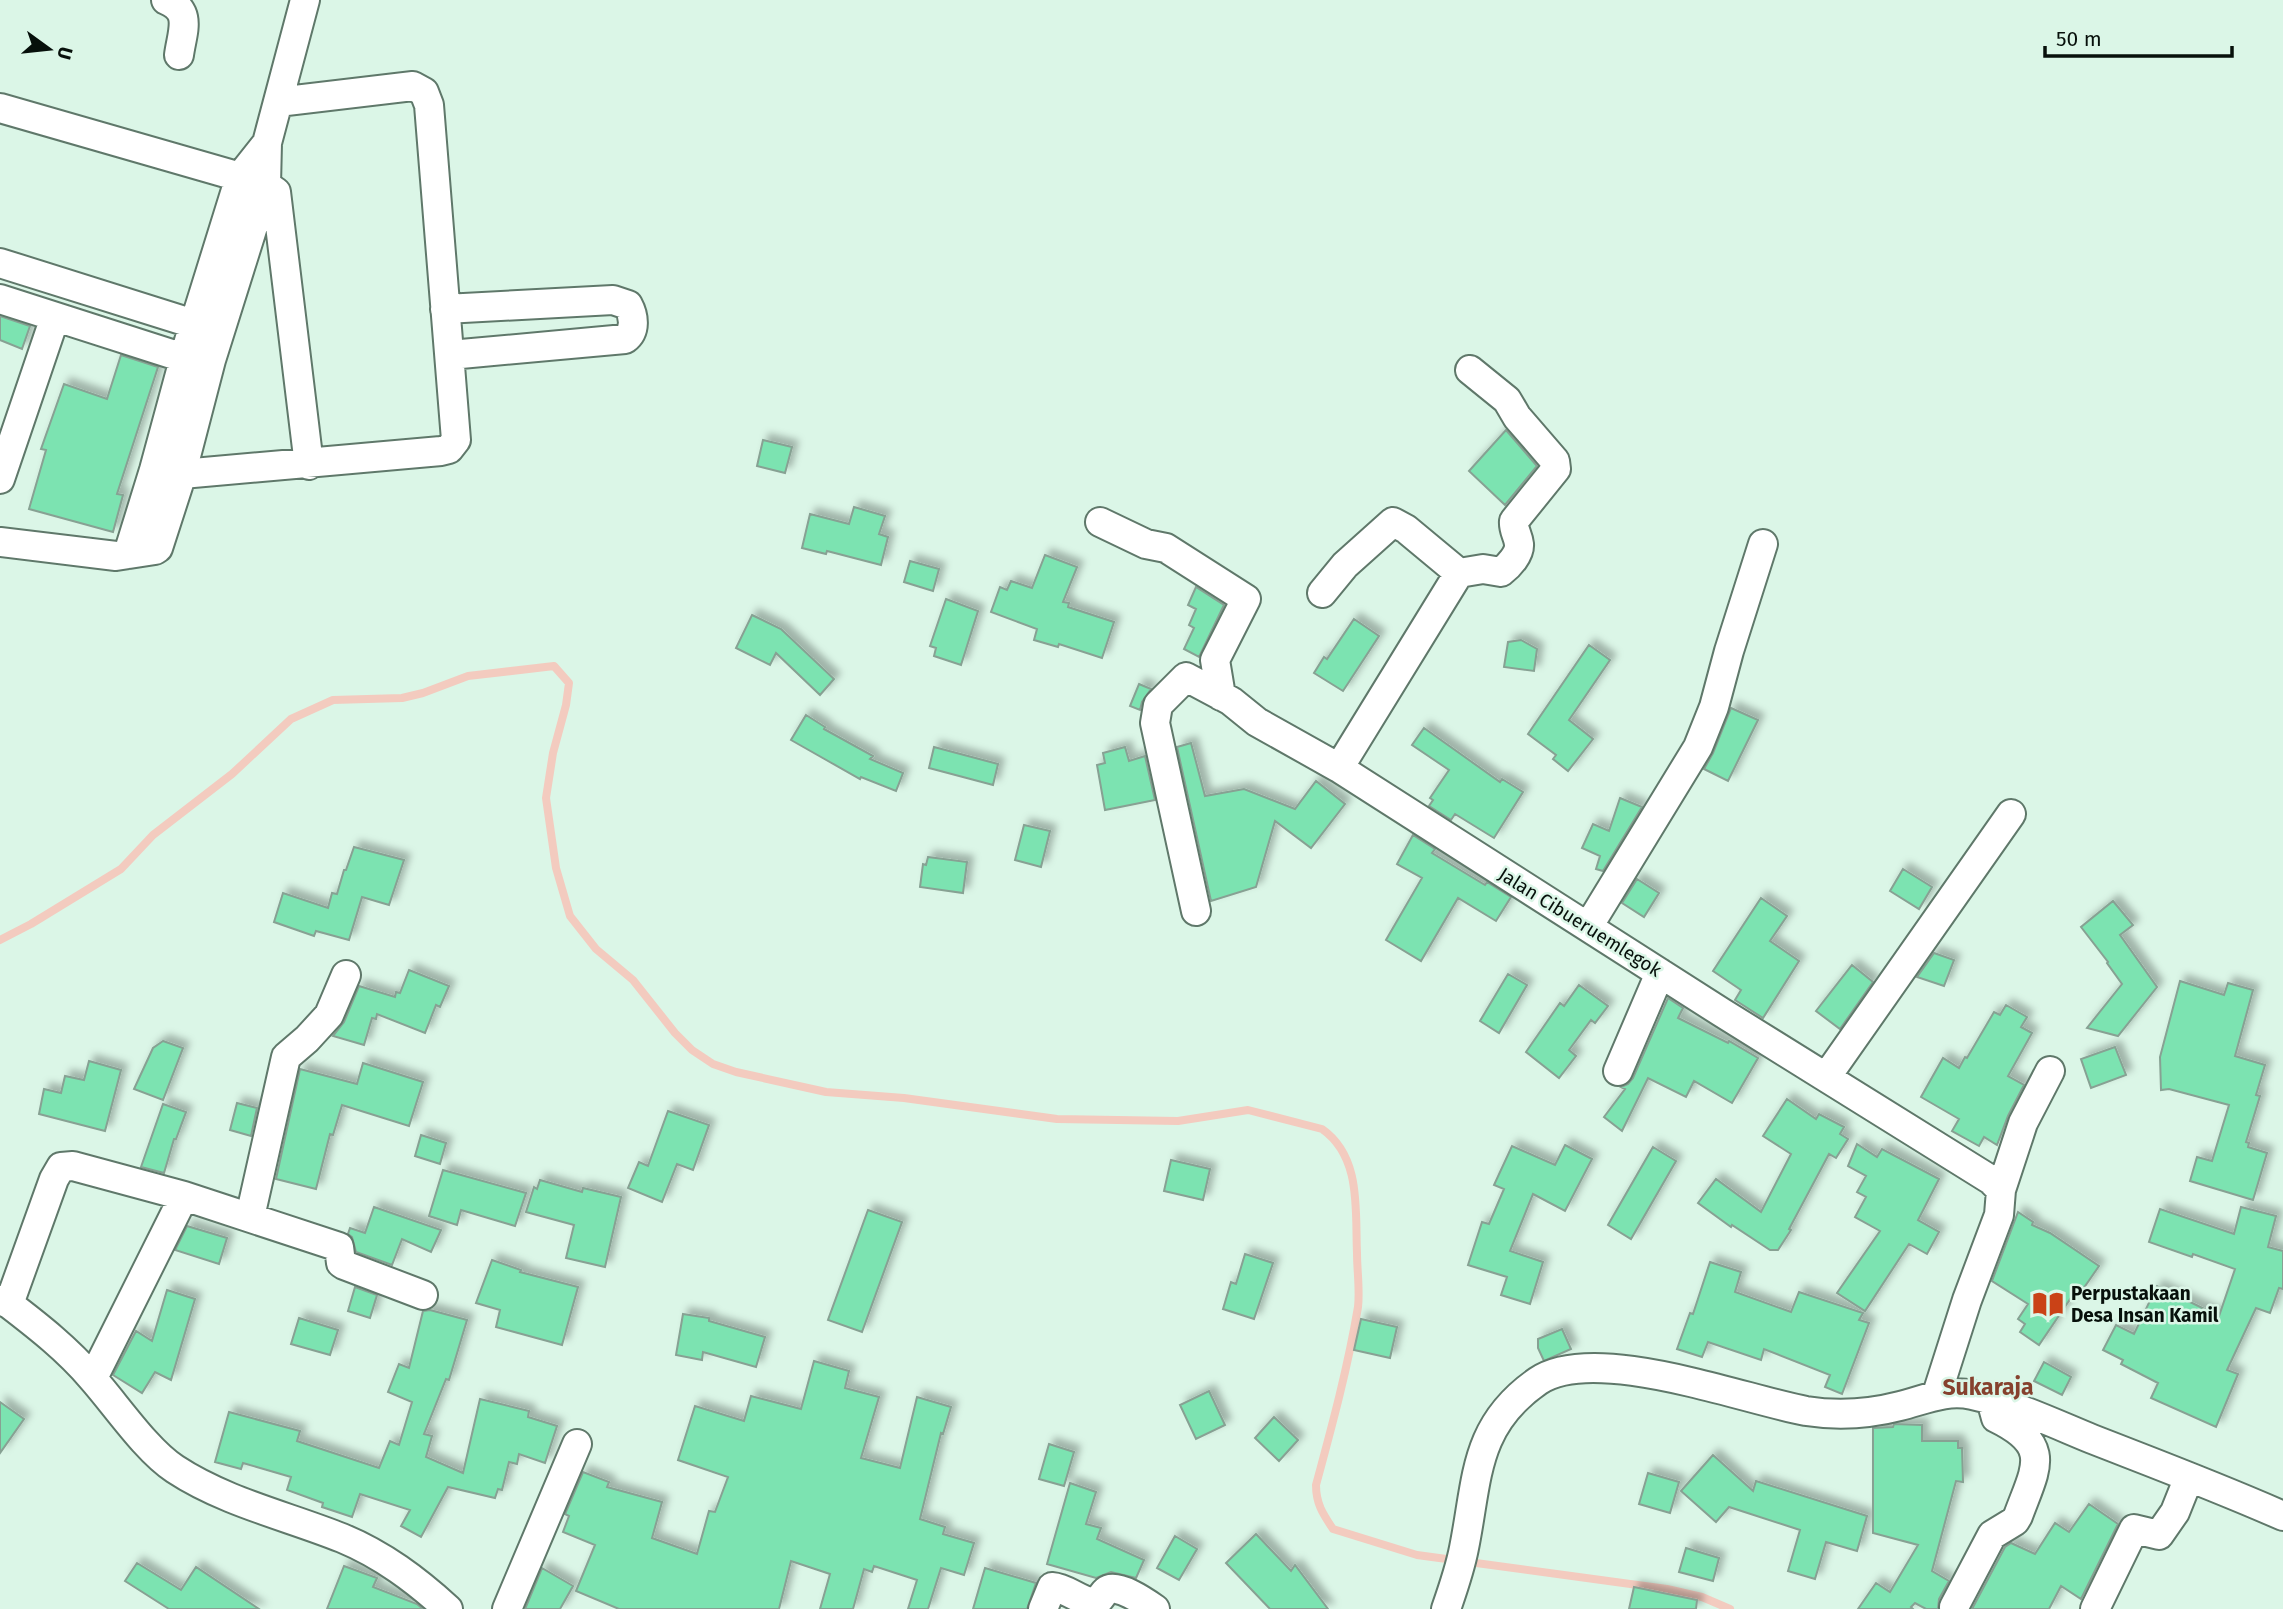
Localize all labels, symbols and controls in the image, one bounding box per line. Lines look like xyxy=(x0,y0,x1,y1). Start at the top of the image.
north arrow xyxy=(14,14,84,84)
scale bar xyxy=(2045,14,2232,58)
text: 50 m xyxy=(2056,26,2102,52)
text: U xyxy=(52,44,78,62)
street label: Jalan Cibueruemlegok xyxy=(1494,862,1666,982)
place label: Perpustakaan Desa Insan Kamil xyxy=(2071,1282,2219,1327)
library icon: Perpustakaan Desa Insan Kamil xyxy=(2031,1287,2065,1321)
district label: Sukaraja xyxy=(1942,1373,2034,1401)

